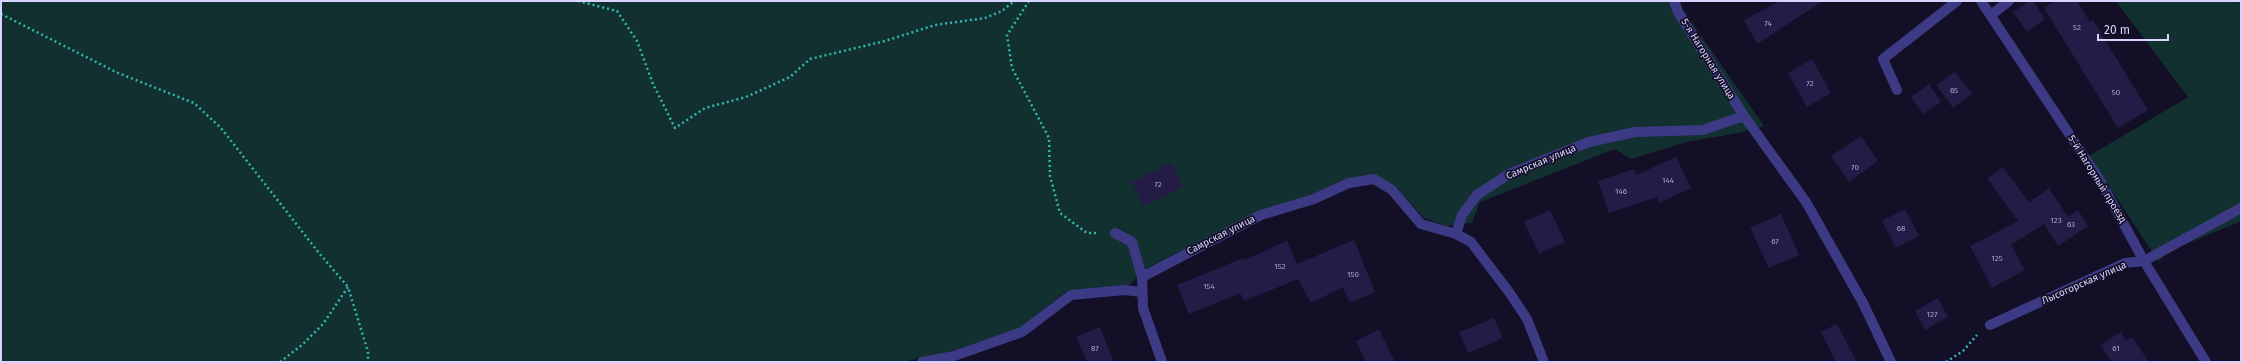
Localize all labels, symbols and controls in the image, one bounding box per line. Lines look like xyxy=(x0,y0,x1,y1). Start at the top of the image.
scale bar xyxy=(2098,16,2168,42)
street label: 5-я Нагорная улица xyxy=(1678,17,1738,101)
house number: 74 xyxy=(1764,19,1772,28)
house number: 52 xyxy=(2073,23,2081,32)
text: 20 m xyxy=(2104,23,2130,37)
house number: 72 xyxy=(1806,79,1814,88)
house number: 65 xyxy=(1950,86,1958,95)
house number: 50 xyxy=(2112,88,2121,97)
street label: 5-й Нагорный проезд xyxy=(2065,133,2129,225)
street label: Самрская улица xyxy=(1504,142,1578,182)
house number: 70 xyxy=(1851,163,1859,172)
house number: 144 xyxy=(1662,176,1675,185)
house number: 72 xyxy=(1154,180,1162,189)
house number: 146 xyxy=(1615,187,1627,196)
street label: Самрская улица xyxy=(1185,213,1257,257)
house number: 123 xyxy=(2050,216,2062,225)
house number: 63 xyxy=(2067,220,2075,229)
house number: 68 xyxy=(1897,224,1906,233)
house number: 67 xyxy=(1771,237,1779,246)
house number: 125 xyxy=(1991,254,2003,263)
street label: Лысогорская улица xyxy=(2040,259,2128,307)
house number: 152 xyxy=(1274,262,1286,271)
house number: 150 xyxy=(1347,270,1360,279)
house number: 154 xyxy=(1203,282,1216,291)
house number: 127 xyxy=(1927,310,1938,319)
house number: 87 xyxy=(1091,344,1099,353)
house number: 61 xyxy=(2112,344,2120,353)

